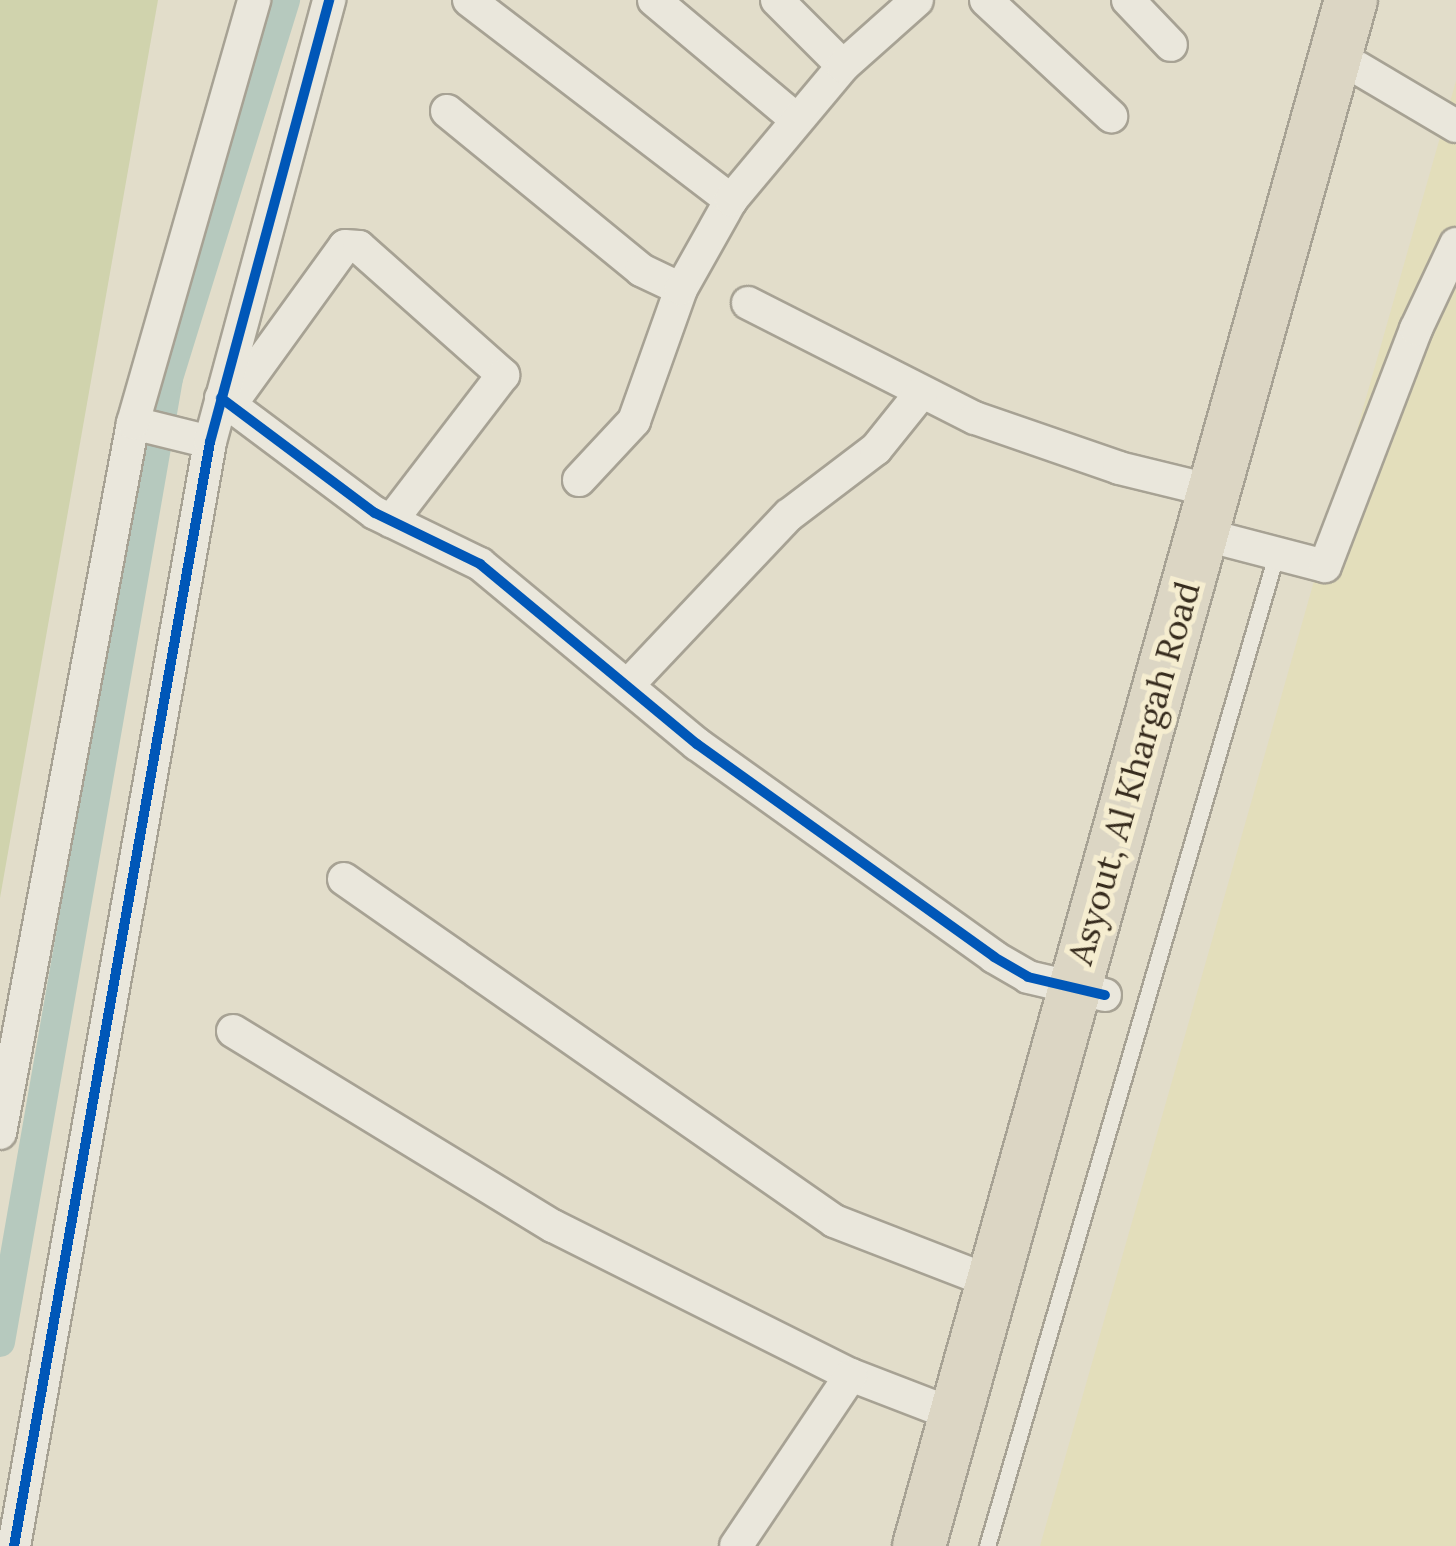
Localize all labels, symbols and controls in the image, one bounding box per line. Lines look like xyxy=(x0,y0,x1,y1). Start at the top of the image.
street label: Asyout, Al Khargah Road xyxy=(1059,577,1209,969)

